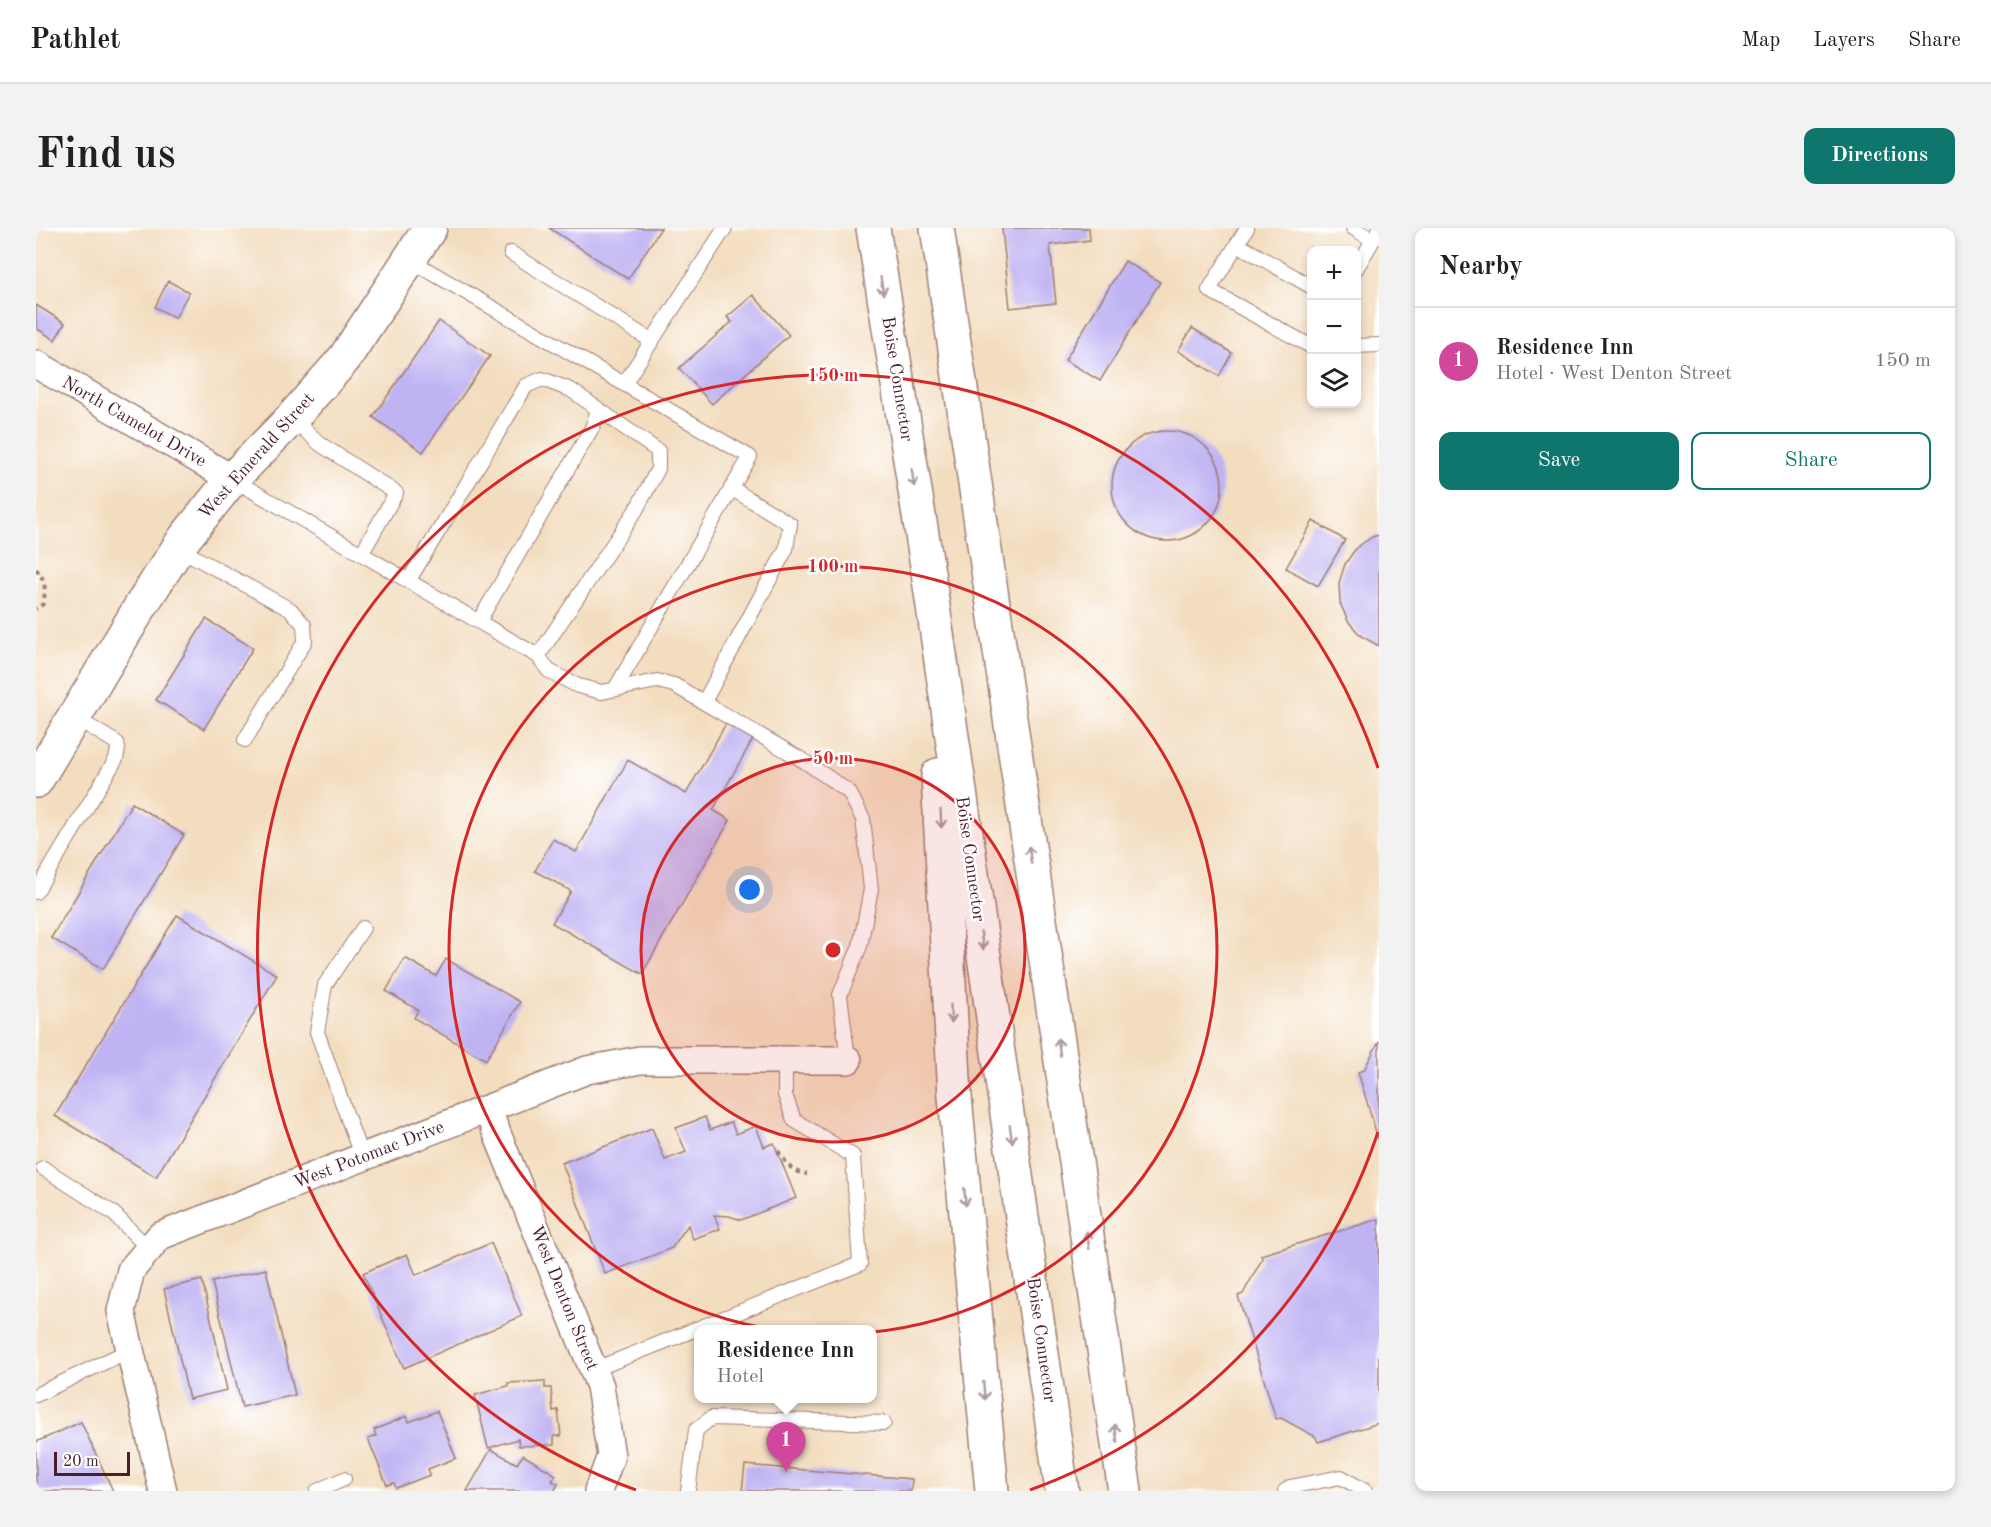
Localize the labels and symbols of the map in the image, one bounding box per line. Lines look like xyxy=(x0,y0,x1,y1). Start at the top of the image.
one-way arrow xyxy=(877,275,888,295)
street label: Boise Connector xyxy=(878,315,916,443)
text: 150 m xyxy=(808,367,858,385)
street label: North Camelot Drive xyxy=(59,373,209,471)
street label: West Emerald Street xyxy=(196,389,318,523)
one-way arrow xyxy=(907,468,918,488)
text: 100 m xyxy=(808,558,858,576)
text: 50 m xyxy=(813,750,853,768)
street label: Boise Connector xyxy=(952,795,988,923)
one-way arrow xyxy=(935,809,946,829)
one-way arrow xyxy=(1025,845,1036,865)
your location xyxy=(735,875,764,904)
one-way arrow xyxy=(977,931,988,951)
centre of rings xyxy=(823,940,843,960)
one-way arrow xyxy=(946,1003,957,1023)
one-way arrow xyxy=(1053,1038,1064,1058)
street label: West Potomac Drive xyxy=(291,1118,447,1192)
one-way arrow xyxy=(1005,1124,1016,1144)
one-way arrow xyxy=(960,1186,971,1206)
street label: West Denton Street xyxy=(527,1223,601,1373)
one-way arrow xyxy=(1082,1231,1093,1251)
street label: Boise Connector xyxy=(1023,1276,1059,1404)
one-way arrow xyxy=(979,1381,990,1400)
pin: 1 xyxy=(766,1422,806,1472)
one-way arrow xyxy=(1111,1424,1122,1444)
scale bar xyxy=(54,1449,130,1476)

